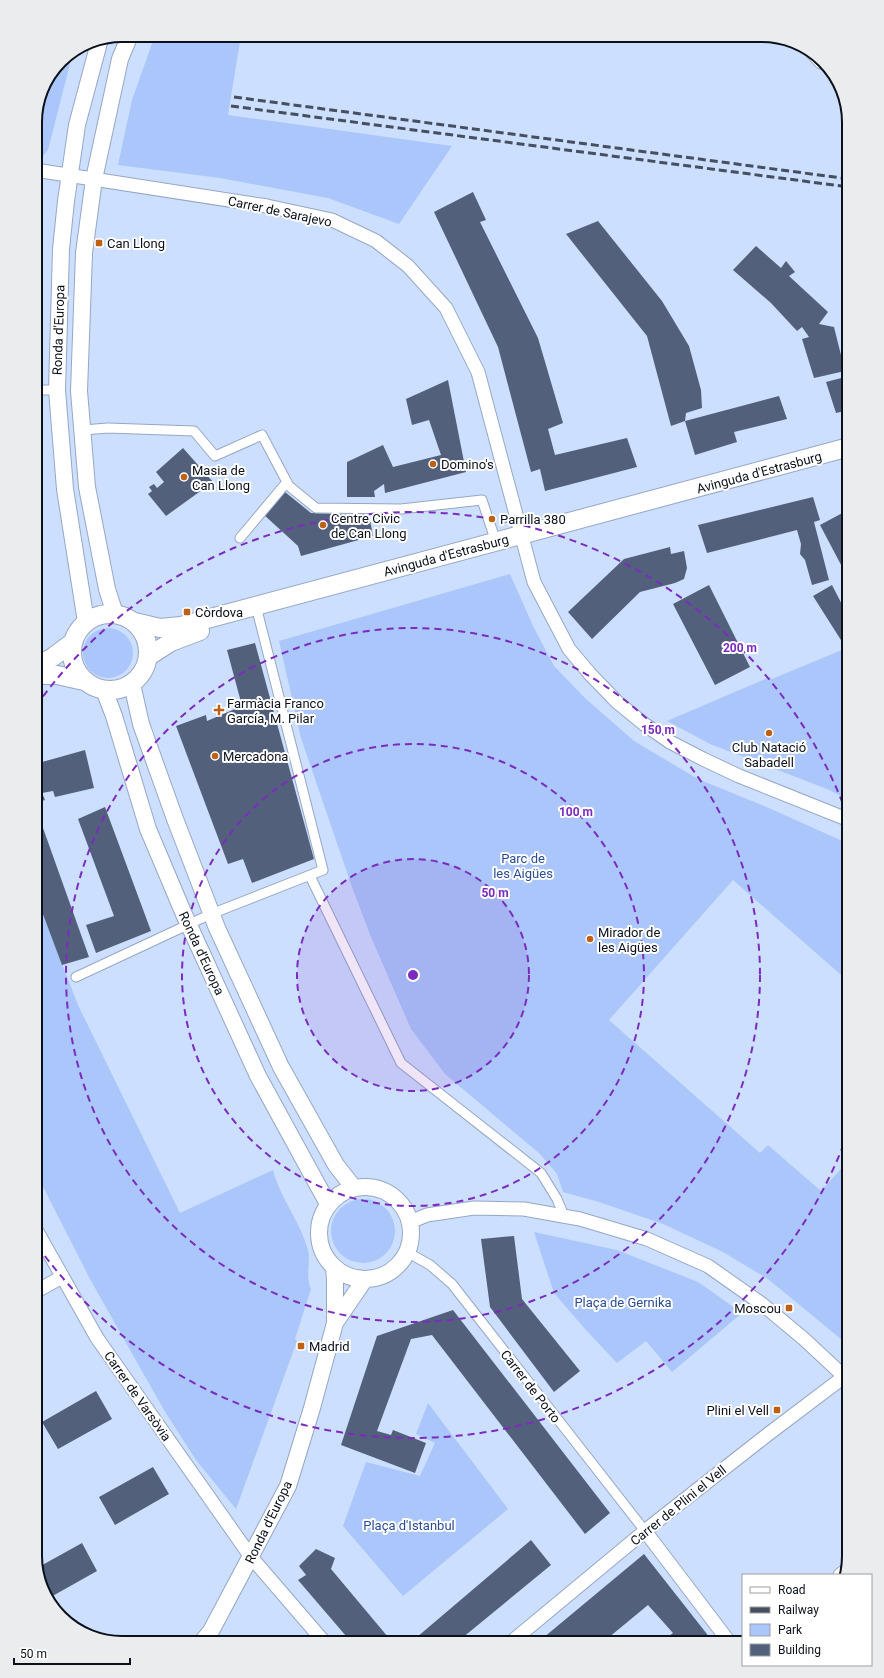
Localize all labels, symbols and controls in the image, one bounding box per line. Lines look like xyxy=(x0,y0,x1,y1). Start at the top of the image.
street label: Carrer de Sarajevo xyxy=(227,193,333,230)
place label: Can Llong xyxy=(107,236,165,251)
marker: Can Llong xyxy=(94,238,104,248)
street label: Ronda d'Europa xyxy=(49,285,68,375)
street label: Avinguda d'Estrasburg xyxy=(695,449,823,496)
place label: Domino's xyxy=(441,457,494,472)
marker: Domino's xyxy=(428,459,438,469)
place label: Masia de Can Llong xyxy=(192,463,250,493)
marker: Masia de Can Llong xyxy=(179,472,189,482)
place label: Centre Civic de Can Llong xyxy=(331,511,406,541)
place label: Parrilla 380 xyxy=(500,512,566,527)
marker: Parrilla 380 xyxy=(487,514,497,524)
marker: Centre Civic de Can Llong xyxy=(318,520,328,530)
street label: Avinguda d'Estrasburg xyxy=(382,532,510,579)
place label: Còrdova xyxy=(195,605,243,620)
marker: Còrdova xyxy=(182,607,192,617)
text: 200 m xyxy=(723,641,757,655)
place label: Farmàcia Franco García, M. Pilar xyxy=(227,696,324,726)
marker: Farmàcia Franco García, M. Pilar xyxy=(214,705,224,715)
text: 150 m xyxy=(641,723,675,737)
marker: Club Natació Sabadell xyxy=(764,728,774,738)
place label: Club Natació Sabadell xyxy=(732,740,806,770)
place label: Mercadona xyxy=(223,749,288,764)
marker: Mercadona xyxy=(210,751,220,761)
text: 100 m xyxy=(559,805,593,819)
park label: Parc de les Aigües xyxy=(493,851,553,881)
text: 50 m xyxy=(481,886,509,900)
street label: Ronda d'Europa xyxy=(176,909,227,997)
place label: Mirador de les Aigües xyxy=(598,925,660,955)
marker: Mirador de les Aigües xyxy=(585,934,595,944)
centre of rings xyxy=(406,968,420,982)
park label: Plaça de Gernika xyxy=(574,1295,672,1310)
place label: Moscou xyxy=(734,1301,781,1316)
marker: Moscou xyxy=(784,1303,794,1313)
place label: Madrid xyxy=(309,1339,350,1354)
marker: Madrid xyxy=(296,1341,306,1351)
street label: Carrer de Porto xyxy=(498,1347,564,1426)
street label: Carrer de Varsòvia xyxy=(101,1348,174,1444)
place label: Plini el Vell xyxy=(706,1403,769,1418)
marker: Plini el Vell xyxy=(772,1405,782,1415)
street label: Carrer de Plini el Vell xyxy=(627,1462,729,1549)
street label: Ronda d'Europa xyxy=(242,1478,295,1566)
park label: Plaça d'Istanbul xyxy=(363,1518,455,1533)
legend xyxy=(742,1574,872,1666)
text: Road xyxy=(778,1583,806,1597)
text: Railway xyxy=(778,1603,819,1617)
text: Park xyxy=(778,1623,803,1637)
scale bar xyxy=(14,1640,130,1666)
text: Building xyxy=(778,1643,821,1657)
text: 50 m xyxy=(20,1647,47,1661)

